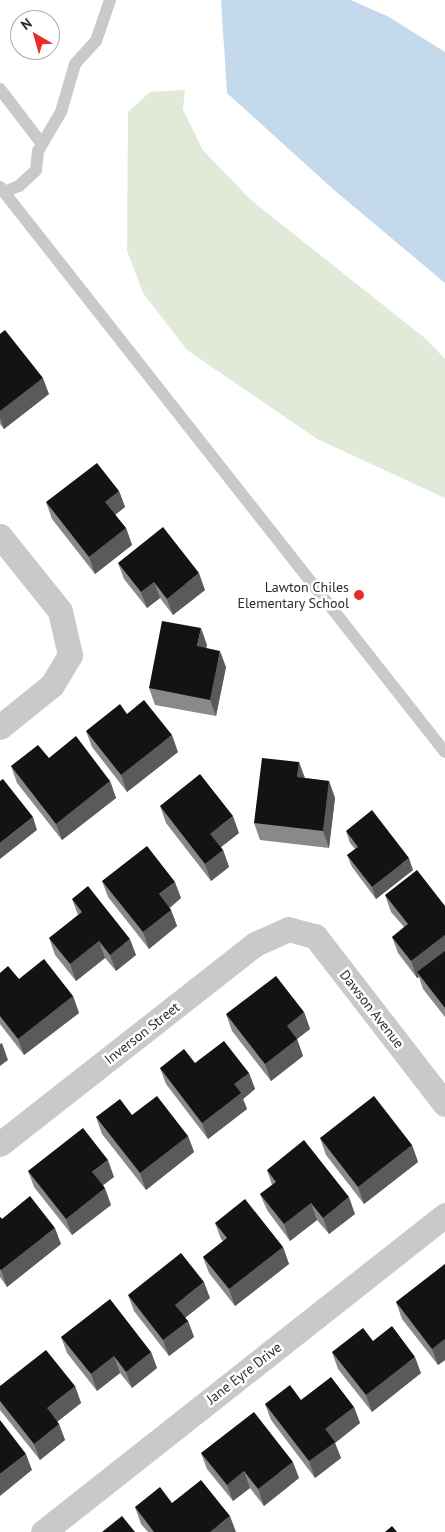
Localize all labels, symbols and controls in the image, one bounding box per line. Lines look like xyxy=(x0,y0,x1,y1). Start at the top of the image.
north arrow xyxy=(10,10,60,60)
text: N xyxy=(17,14,36,34)
place label: Lawton Chiles Elementary School xyxy=(237,579,349,612)
marker: Lawton Chiles Elementary School xyxy=(353,589,365,601)
street label: Dawson Avenue xyxy=(336,966,408,1052)
street label: Inverson Street xyxy=(101,998,183,1068)
street label: Jane Eyre Drive xyxy=(203,1339,285,1407)

